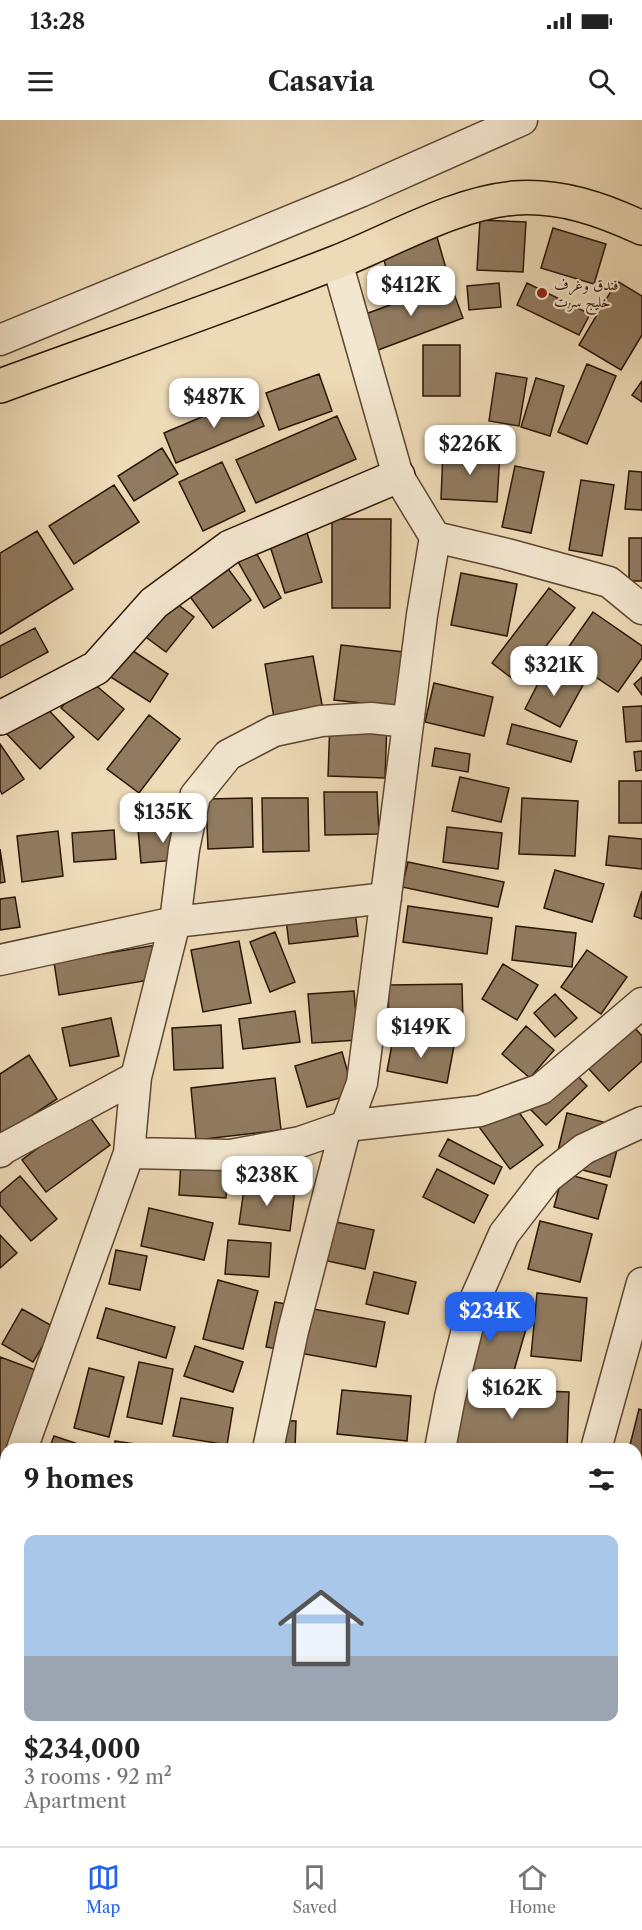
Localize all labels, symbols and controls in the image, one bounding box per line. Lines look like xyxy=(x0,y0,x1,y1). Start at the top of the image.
text: 13:28 xyxy=(30,8,85,35)
icon: menu xyxy=(24,65,57,98)
text: Casavia xyxy=(268,65,374,98)
icon: search xyxy=(585,65,618,98)
pin: $412K xyxy=(369,266,453,317)
text: $412K xyxy=(381,273,441,297)
place label: فندق وغرف خليج سرت xyxy=(554,275,618,316)
marker: فندق وغرف خليج سرت xyxy=(535,286,549,300)
pin: $487K xyxy=(172,378,256,429)
text: $487K xyxy=(183,385,245,409)
pin: $226K xyxy=(428,425,512,476)
text: $226K xyxy=(439,432,501,456)
pin: $321K xyxy=(512,646,596,697)
text: $321K xyxy=(524,653,584,677)
pin: $135K xyxy=(121,793,205,844)
text: $135K xyxy=(134,800,192,824)
pin: $149K xyxy=(379,1008,463,1059)
text: $149K xyxy=(391,1015,451,1039)
pin: $238K xyxy=(225,1156,309,1207)
text: $238K xyxy=(236,1163,298,1187)
pin: $234K xyxy=(448,1292,532,1343)
text: $234K xyxy=(459,1299,521,1323)
pin: $162K xyxy=(470,1369,554,1420)
text: $162K xyxy=(482,1376,542,1400)
text: 9 homes xyxy=(24,1463,134,1495)
icon: filters xyxy=(585,1463,618,1496)
icon: home xyxy=(267,1574,375,1682)
text: $234,000 xyxy=(24,1733,141,1765)
text: 3 rooms · 92 m² xyxy=(24,1765,172,1789)
text: Apartment xyxy=(24,1789,127,1813)
tab: Map xyxy=(86,1861,120,1917)
tab: Saved xyxy=(292,1861,337,1917)
tab: Home xyxy=(509,1861,556,1917)

